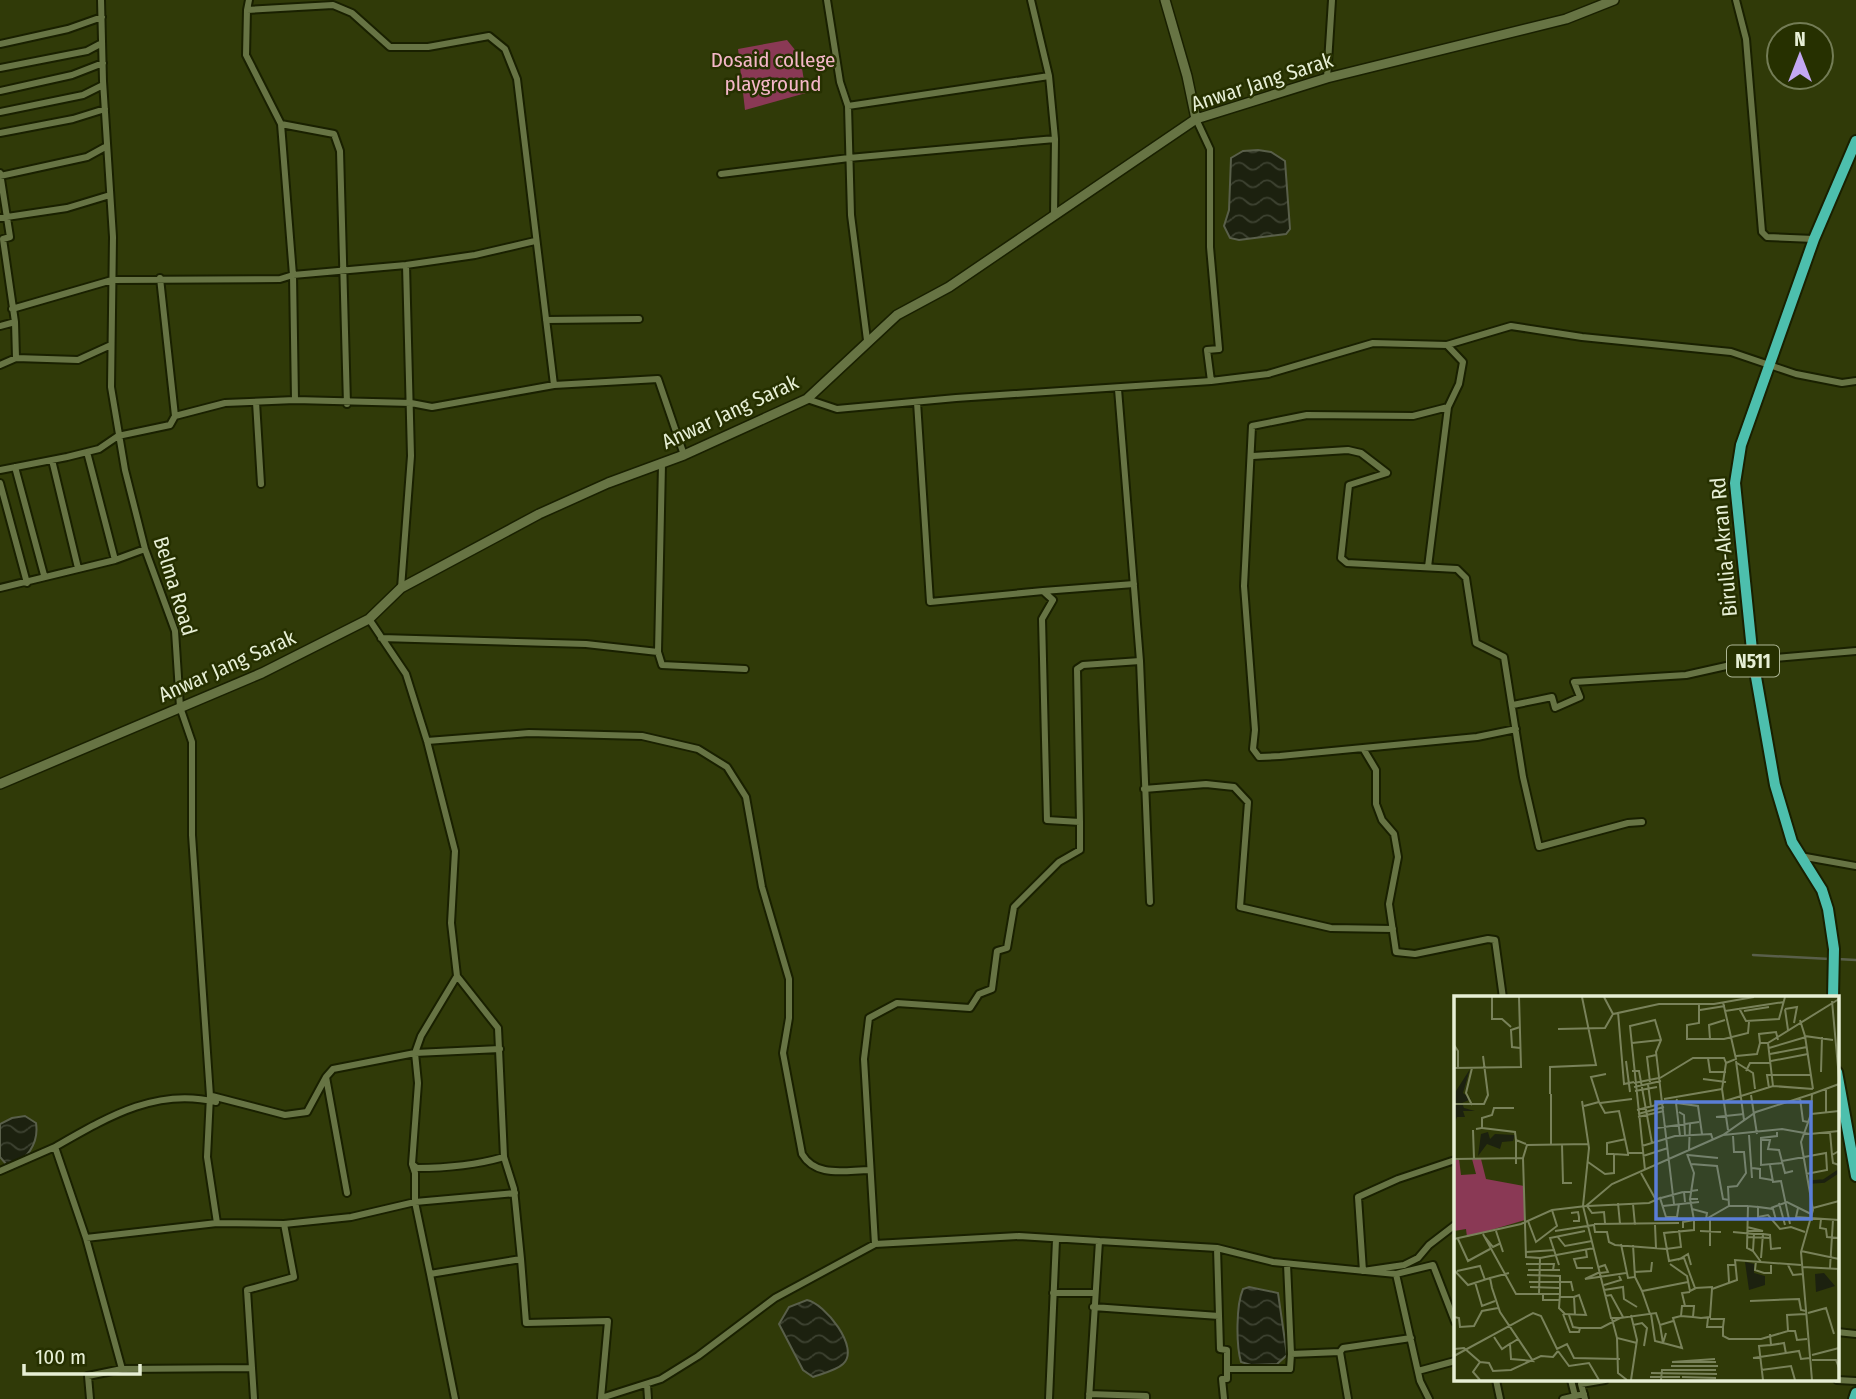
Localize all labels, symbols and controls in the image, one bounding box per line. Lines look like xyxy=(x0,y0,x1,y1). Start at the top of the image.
north arrow xyxy=(1765,21,1835,91)
text: N xyxy=(1794,28,1806,51)
park label: Dosaid college playground xyxy=(711,47,835,97)
street label: Anwar Jang Sarak xyxy=(1188,47,1336,117)
street label: Anwar Jang Sarak xyxy=(658,369,803,455)
street label: Birulia-Akran Rd xyxy=(1705,476,1743,618)
street label: Belma Road xyxy=(148,533,202,639)
street label: Anwar Jang Sarak xyxy=(154,624,300,708)
road number: N511 xyxy=(1727,646,1779,676)
inset map xyxy=(1454,996,1839,1382)
scale bar xyxy=(24,1332,140,1376)
text: 100 m xyxy=(35,1344,86,1370)

